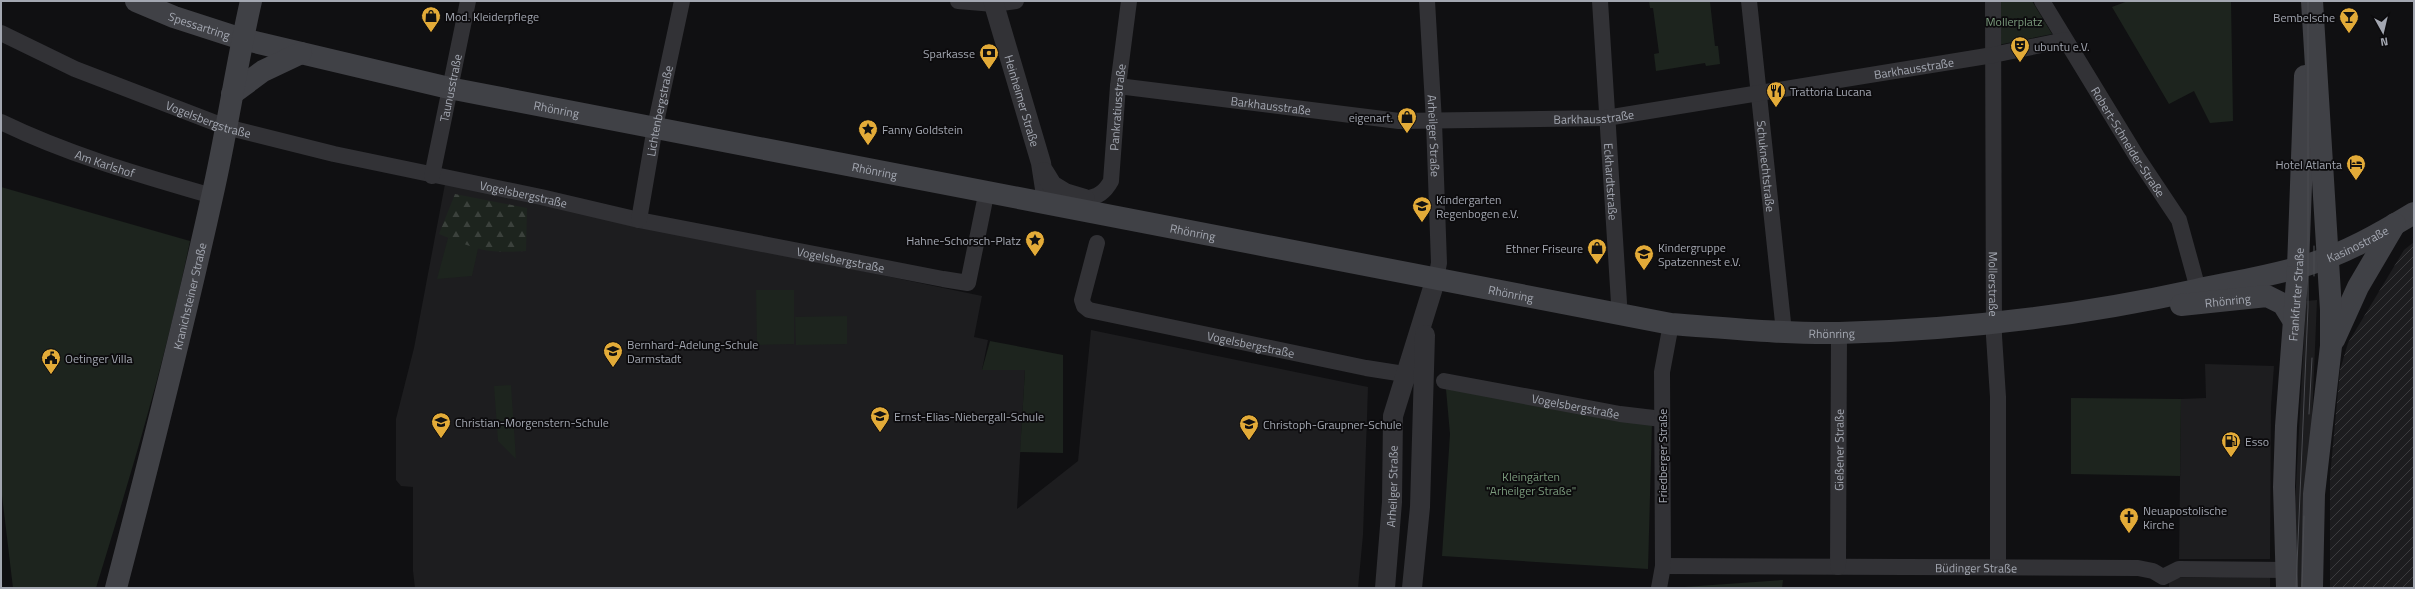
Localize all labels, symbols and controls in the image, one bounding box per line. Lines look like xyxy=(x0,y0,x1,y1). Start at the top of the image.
shop icon: Mod. Kleiderpflege xyxy=(420,5,442,33)
street label: Spessartring xyxy=(166,6,233,44)
bar icon: Bembelsche xyxy=(2338,6,2360,34)
place label: Mod. Kleiderpflege xyxy=(445,7,539,26)
place label: Bembelsche xyxy=(2273,8,2335,27)
park label: Mollerplatz xyxy=(1986,12,2042,31)
north arrow xyxy=(2363,12,2403,52)
text: N xyxy=(2380,33,2389,50)
theatre icon: ubuntu e.V. xyxy=(2009,35,2031,63)
place label: ubuntu e.V. xyxy=(2034,37,2090,56)
bank icon: Sparkasse xyxy=(978,42,1000,70)
place label: Sparkasse xyxy=(923,44,975,63)
street label: Taunusstraße xyxy=(434,52,466,124)
street label: Heinheimer Straße xyxy=(1000,52,1045,149)
street label: Barkhausstraße xyxy=(1872,52,1955,84)
street label: Pankratiusstraße xyxy=(1104,63,1130,151)
street label: Lichtenbergstraße xyxy=(641,64,677,158)
restaurant icon: Trattoria Lucana xyxy=(1765,80,1787,108)
place label: Trattoria Lucana xyxy=(1790,82,1871,101)
street label: Robert-Schneider-Straße xyxy=(2087,83,2170,200)
street label: Barkhausstraße xyxy=(1230,91,1312,119)
street label: Arheilger Straße xyxy=(1423,94,1445,177)
street label: Vogelsbergstraße xyxy=(163,95,253,142)
street label: Rhönring xyxy=(532,95,581,122)
street label: Barkhausstraße xyxy=(1553,104,1635,128)
shop icon: eigenart. xyxy=(1396,106,1418,134)
place label: eigenart. xyxy=(1349,108,1393,127)
place icon: Fanny Goldstein xyxy=(857,118,879,146)
place label: Fanny Goldstein xyxy=(882,120,963,139)
street label: Schuknechtstraße xyxy=(1752,120,1781,213)
street label: Eckhardtstraße xyxy=(1599,142,1623,221)
street label: Am Karlshof xyxy=(72,144,137,182)
hotel icon: Hotel Atlanta xyxy=(2345,153,2367,181)
place label: Hotel Atlanta xyxy=(2275,155,2342,174)
street label: Rhönring xyxy=(850,157,899,184)
street label: Vogelsbergstraße xyxy=(478,175,569,212)
place label: Kindergarten Regenbogen e.V. xyxy=(1436,190,1519,223)
school or university icon: Kindergarten Regenbogen e.V. xyxy=(1411,195,1433,223)
street label: Rhönring xyxy=(1168,218,1217,245)
street label: Kasinostraße xyxy=(2324,221,2392,267)
place icon: Hahne-Schorsch-Platz xyxy=(1024,229,1046,257)
place label: Hahne-Schorsch-Platz xyxy=(906,231,1021,250)
shop icon: Ethner Friseure xyxy=(1586,237,1608,265)
place label: Kindergruppe Spatzennest e.V. xyxy=(1658,238,1741,271)
place label: Ethner Friseure xyxy=(1506,239,1583,258)
street label: Kranichsteiner Straße xyxy=(167,241,211,351)
street label: Vogelsbergstraße xyxy=(795,241,886,277)
school or university icon: Kindergruppe Spatzennest e.V. xyxy=(1633,243,1655,271)
street label: Frankfurter Straße xyxy=(2283,247,2308,342)
street label: Mollerstraße xyxy=(1984,251,2003,317)
street label: Rhönring xyxy=(1487,279,1535,307)
street label: Rhönring xyxy=(2204,288,2252,312)
street label: Rhönring xyxy=(1808,323,1855,343)
street label: Vogelsbergstraße xyxy=(1205,325,1296,362)
place label: Bernhard-Adelung-Schule Darmstadt xyxy=(627,335,758,368)
school or university icon: Bernhard-Adelung-Schule Darmstadt xyxy=(602,340,624,368)
public building icon: Oetinger Villa xyxy=(40,347,62,375)
place label: Oetinger Villa xyxy=(65,349,132,368)
street label: Vogelsbergstraße xyxy=(1530,388,1621,423)
school or university icon: Ernst-Elias-Niebergall-Schule xyxy=(869,405,891,433)
place label: Ernst-Elias-Niebergall-Schule xyxy=(894,407,1044,426)
street label: Friedberger Straße xyxy=(1653,409,1672,503)
street label: Gießener Straße xyxy=(1829,409,1848,491)
school or university icon: Christian-Morgenstern-Schule xyxy=(430,411,452,439)
place label: Christian-Morgenstern-Schule xyxy=(455,413,609,432)
school or university icon: Christoph-Graupner-Schule xyxy=(1238,413,1260,441)
place label: Christoph-Graupner-Schule xyxy=(1263,415,1402,434)
fuel station icon: Esso xyxy=(2220,430,2242,458)
place label: Esso xyxy=(2245,432,2269,451)
street label: Arheilger Straße xyxy=(1380,445,1402,528)
park label: Kleingärten "Arheilger Straße" xyxy=(1486,467,1576,500)
place label: Neuapostolische Kirche xyxy=(2143,501,2227,534)
church icon: Neuapostolische Kirche xyxy=(2118,506,2140,534)
street label: Büdinger Straße xyxy=(1935,558,2017,577)

